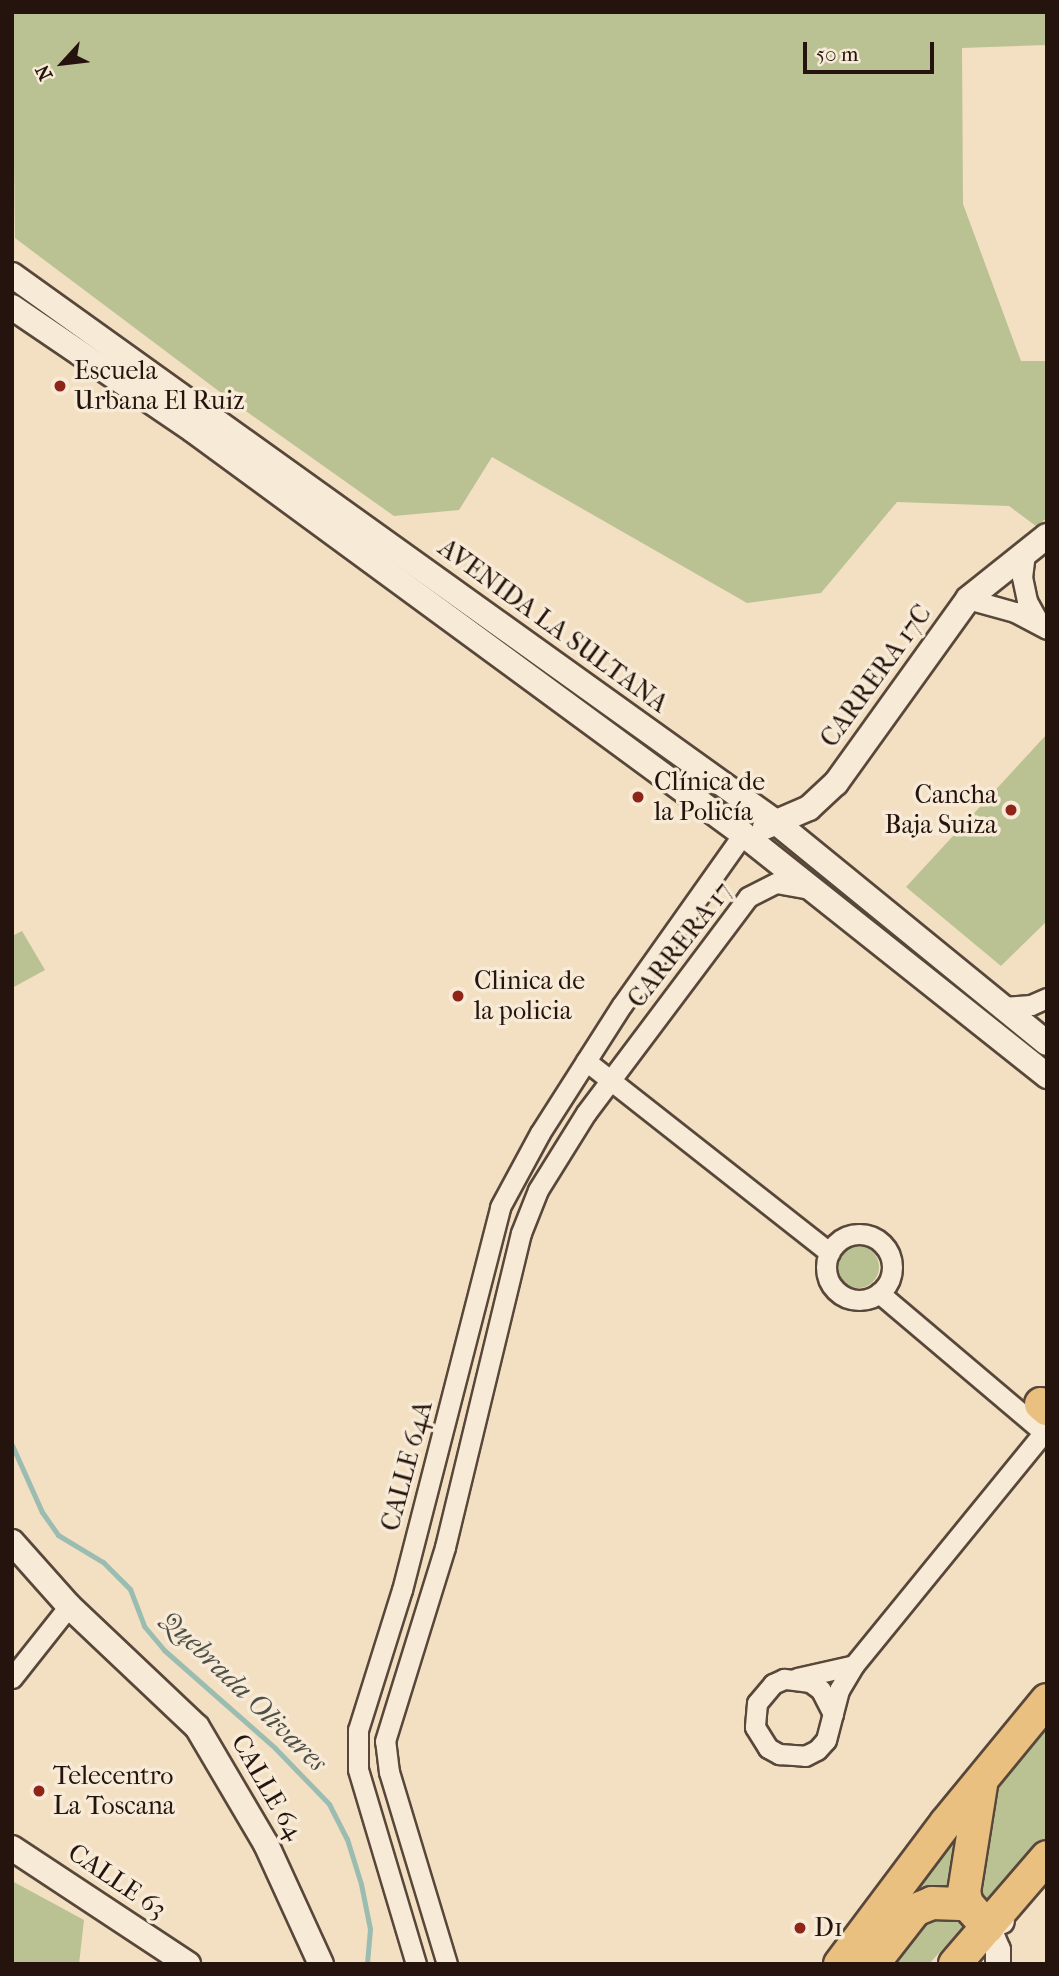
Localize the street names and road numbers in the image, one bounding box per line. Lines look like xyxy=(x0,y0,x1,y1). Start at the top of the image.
street label: AVENIDA LA SULTANA xyxy=(432,532,674,720)
street label: CARRERA 17C xyxy=(814,599,938,753)
street label: CARRERA 17 xyxy=(621,876,739,1014)
street label: CALLE 64A xyxy=(375,1398,439,1534)
street label: CALLE 64 xyxy=(224,1729,310,1845)
street label: CALLE 63 xyxy=(62,1837,172,1925)

